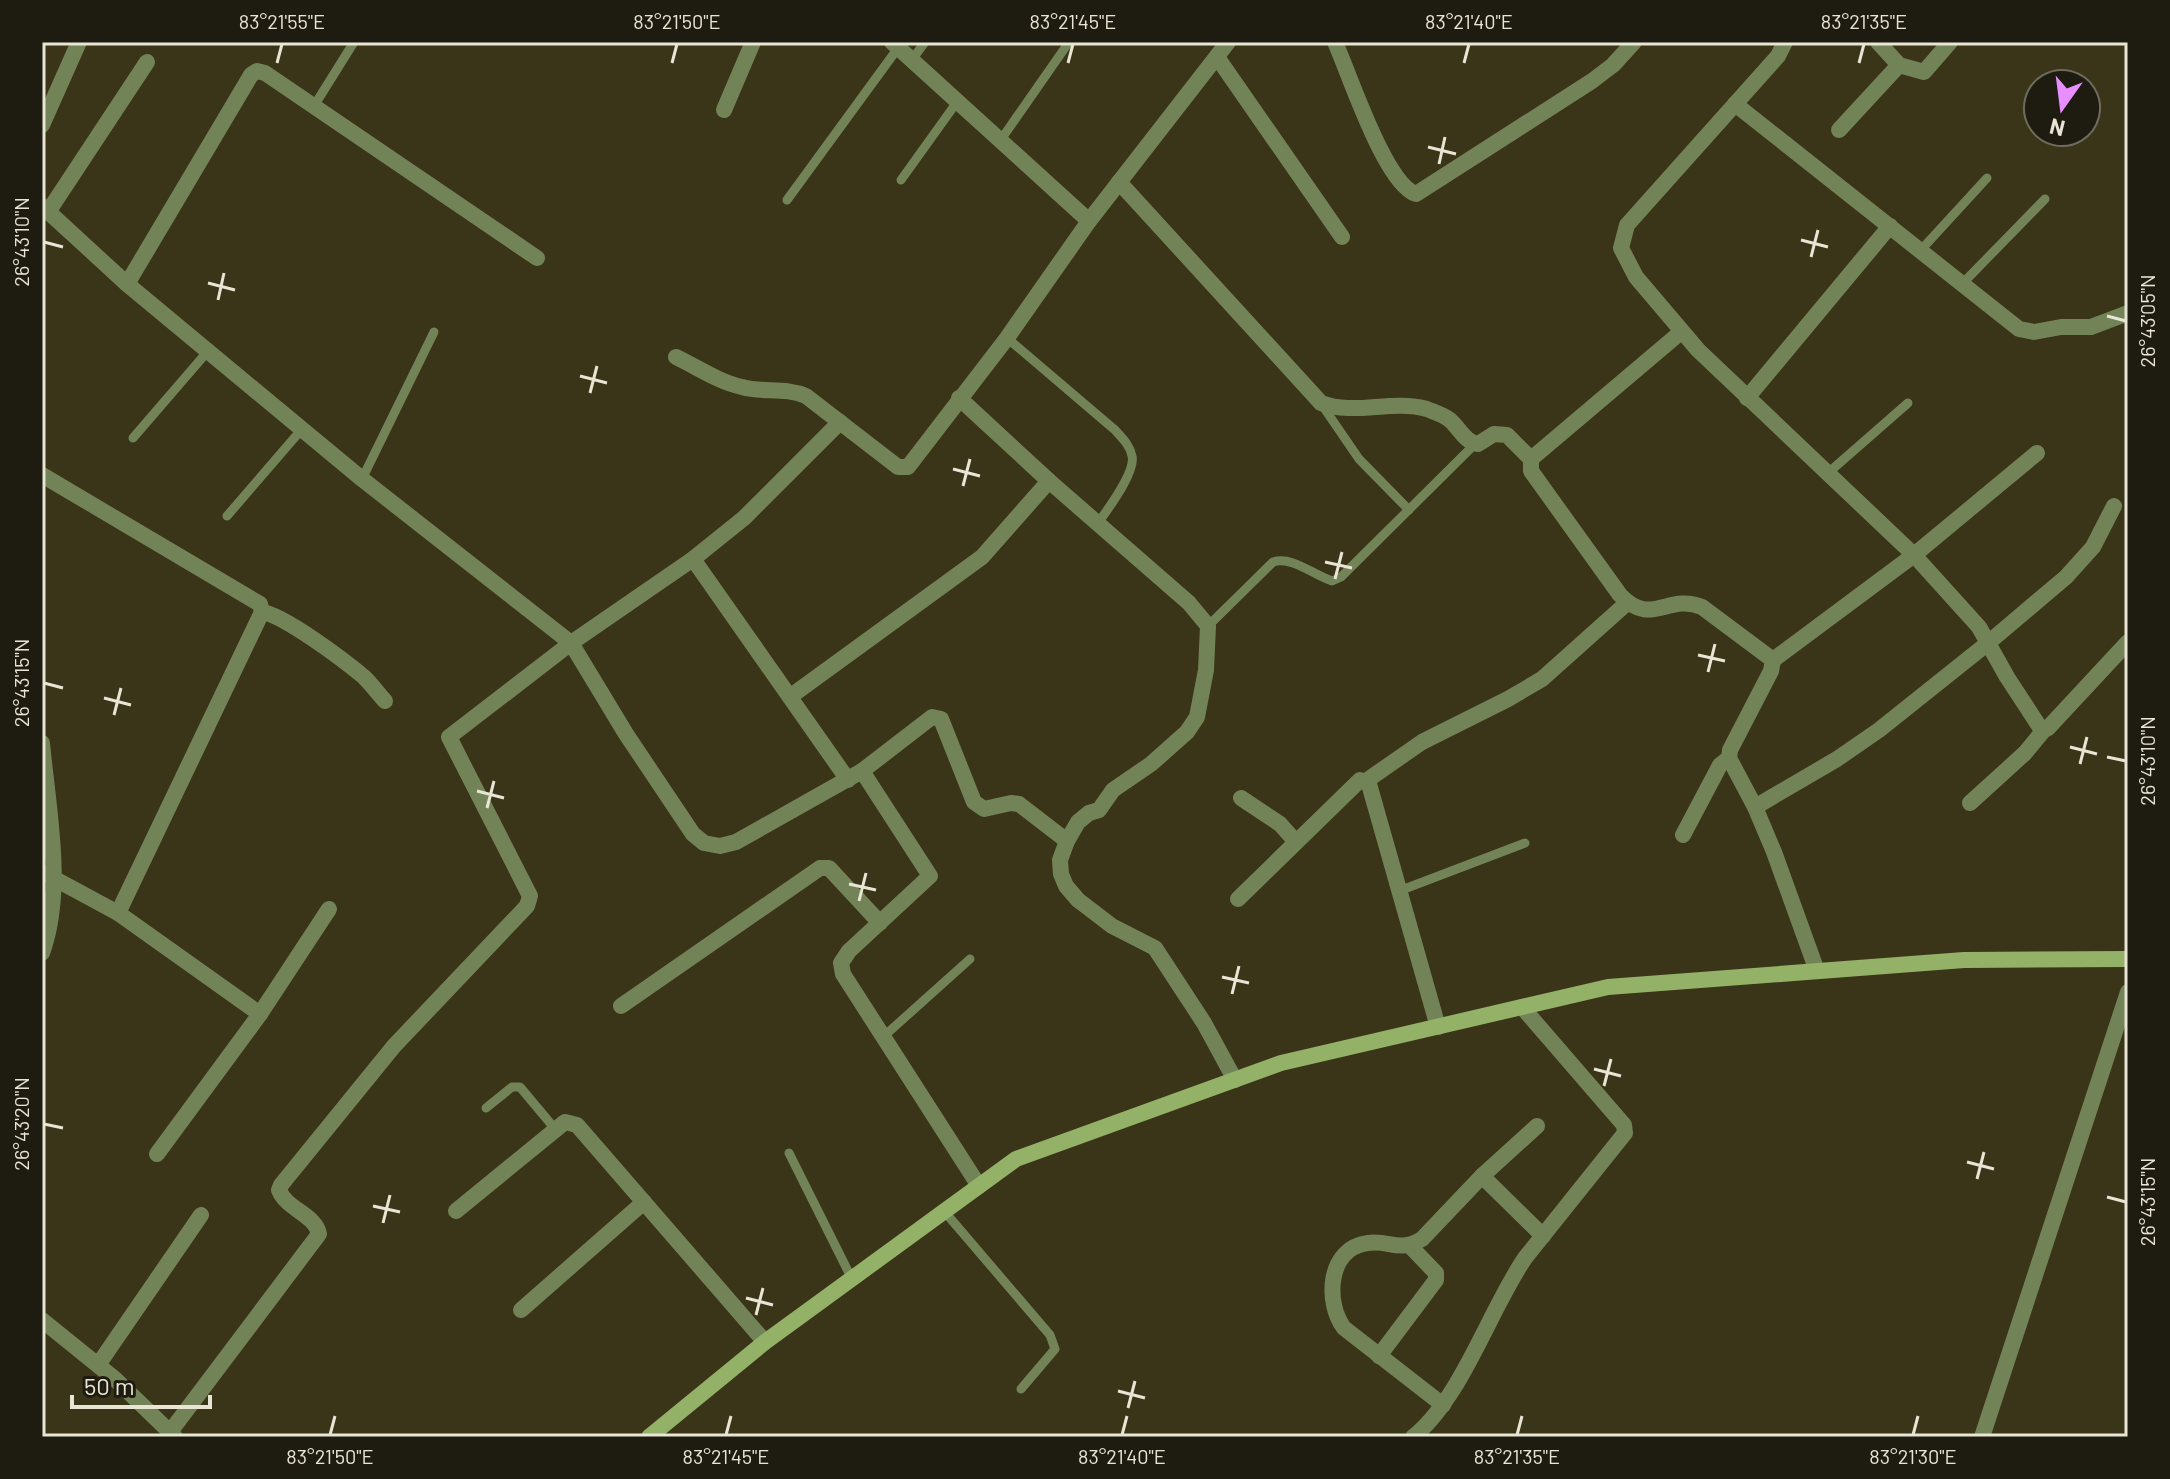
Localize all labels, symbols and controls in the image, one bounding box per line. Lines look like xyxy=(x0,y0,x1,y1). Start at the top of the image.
text: 83°21'55"E xyxy=(239,9,325,33)
text: 83°21'50"E xyxy=(633,9,721,33)
text: 83°21'45"E xyxy=(1030,9,1116,33)
text: 83°21'40"E xyxy=(1425,9,1513,33)
text: 83°21'35"E xyxy=(1821,9,1907,33)
north arrow xyxy=(2022,68,2102,148)
text: N xyxy=(2047,114,2067,143)
text: 26°43'10"N xyxy=(9,197,33,287)
text: 26°43'05"N xyxy=(2135,275,2159,367)
text: 26°43'15"N xyxy=(9,639,33,727)
text: 26°43'10"N xyxy=(2135,716,2159,806)
text: 26°43'20"N xyxy=(9,1077,33,1171)
text: 26°43'15"N xyxy=(2135,1158,2159,1246)
scale bar xyxy=(72,1359,210,1409)
text: 50 m xyxy=(84,1371,135,1400)
text: 83°21'50"E xyxy=(286,1444,374,1468)
text: 83°21'45"E xyxy=(683,1444,769,1468)
text: 83°21'40"E xyxy=(1078,1444,1166,1468)
text: 83°21'35"E xyxy=(1474,1444,1560,1468)
text: 83°21'30"E xyxy=(1869,1444,1957,1468)

